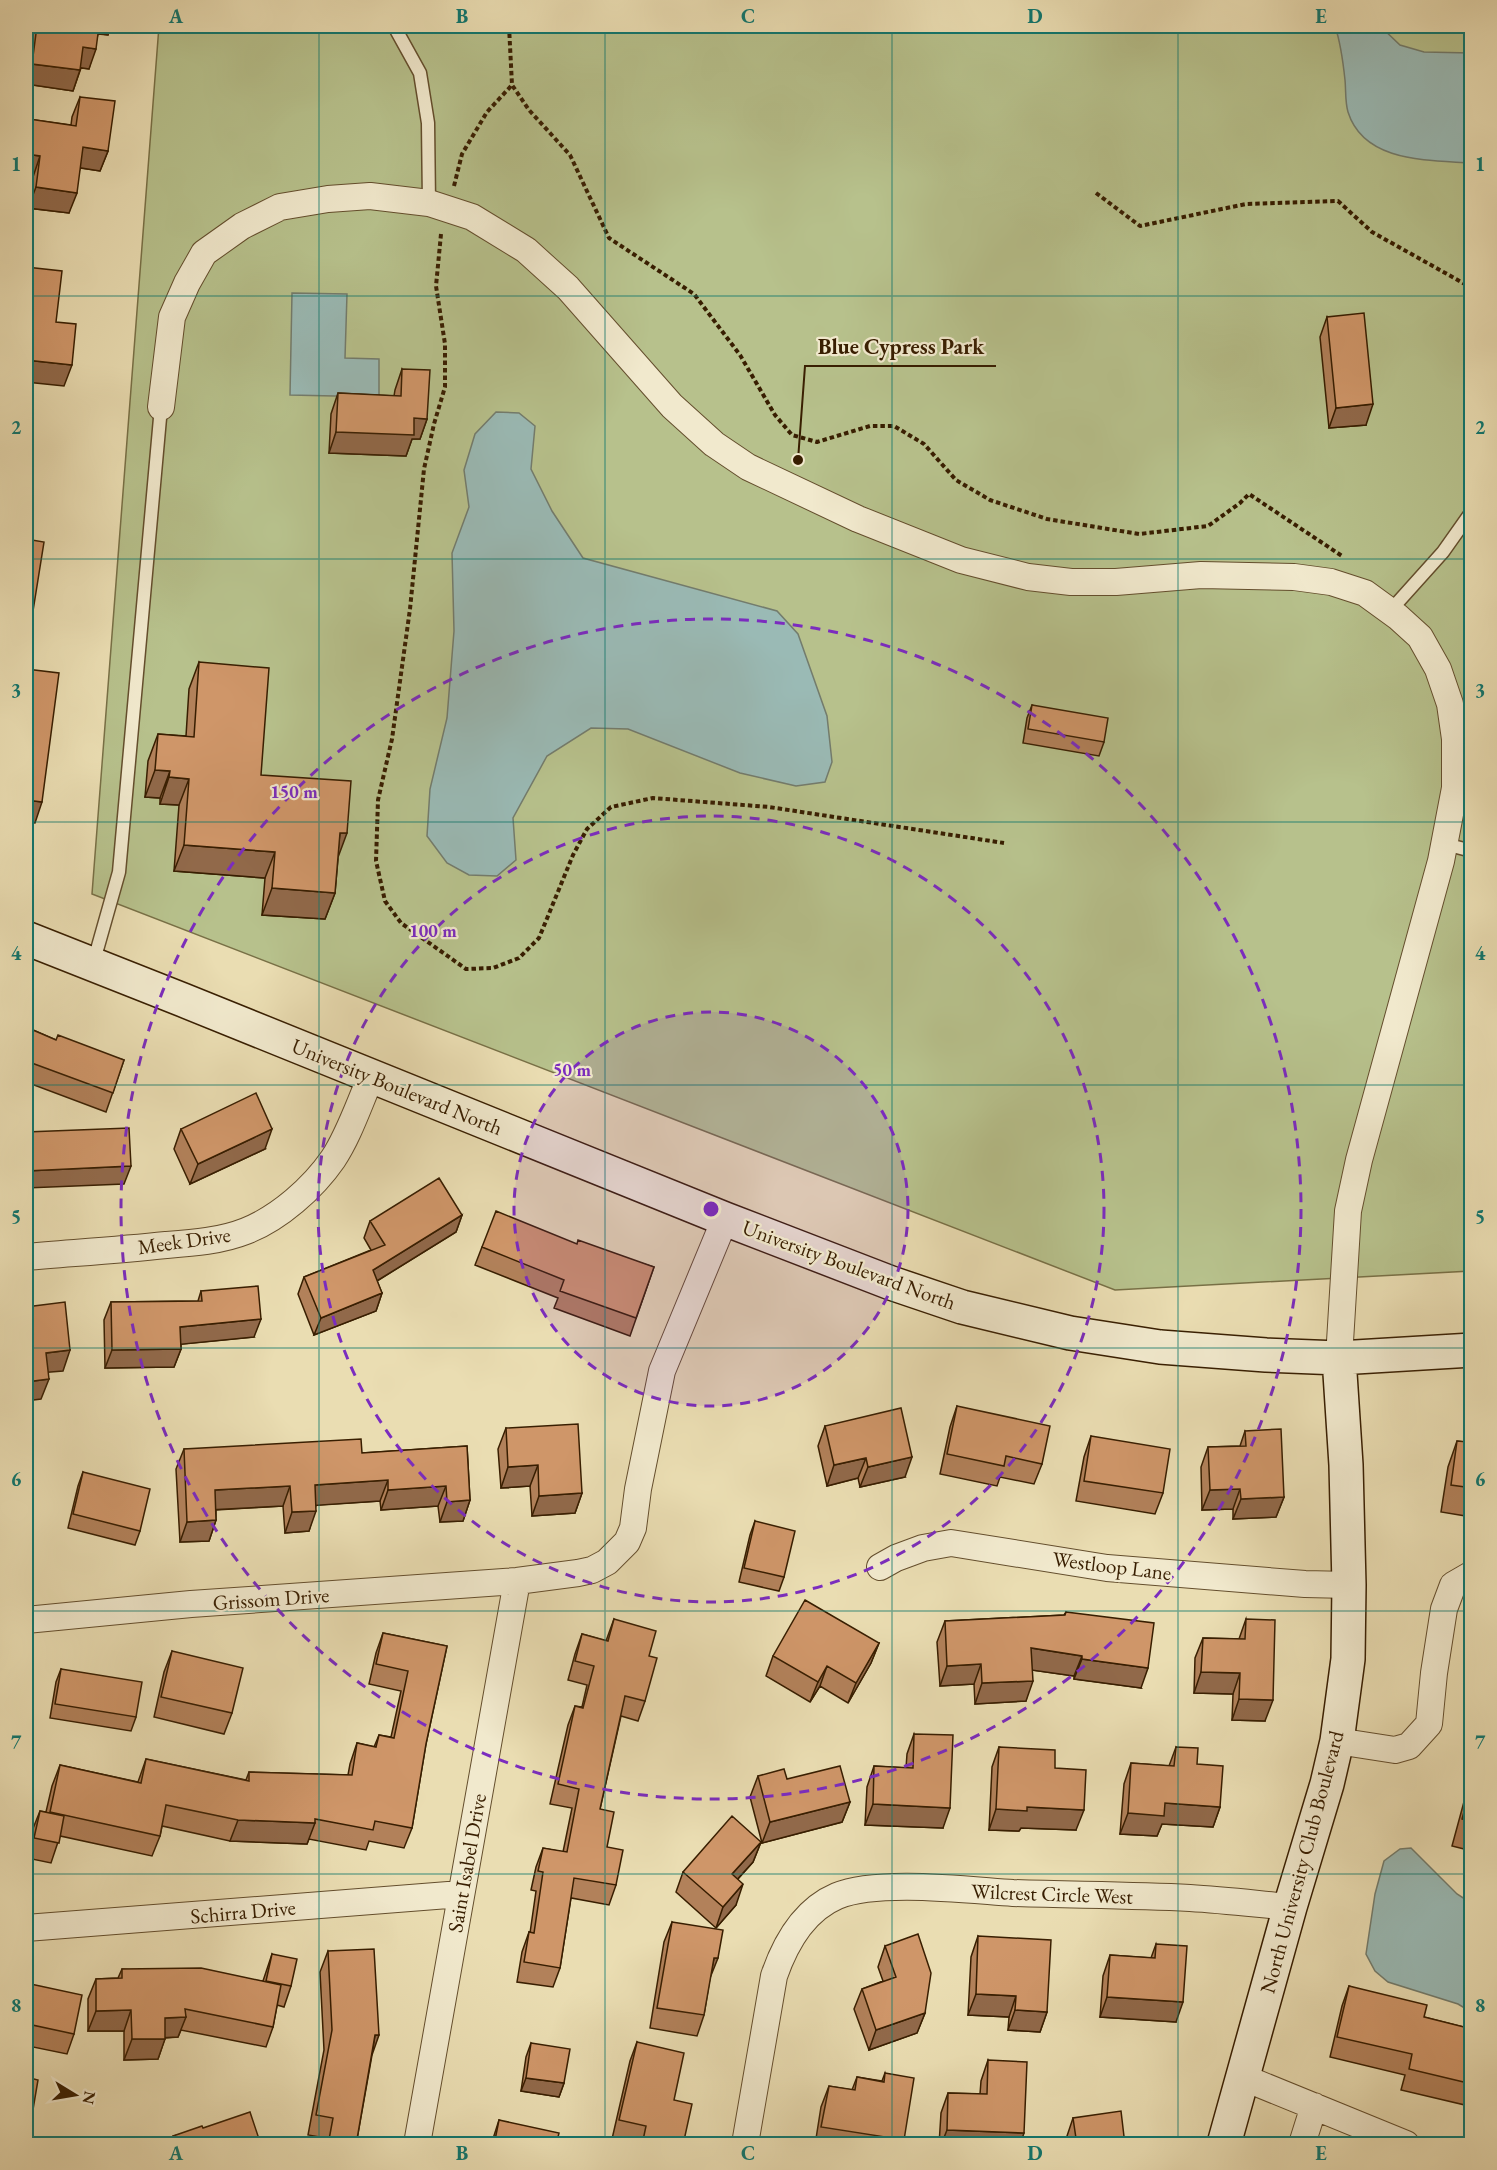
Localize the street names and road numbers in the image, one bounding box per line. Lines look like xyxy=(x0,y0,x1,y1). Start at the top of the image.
street label: University Boulevard North xyxy=(288,1032,507,1141)
street label: University Boulevard North xyxy=(739,1213,960,1316)
street label: Meek Drive xyxy=(136,1221,232,1260)
street label: Westloop Lane xyxy=(1051,1545,1173,1586)
street label: Grissom Drive xyxy=(212,1581,330,1616)
street label: North University Club Boulevard xyxy=(1253,1727,1350,1996)
street label: Saint Isabel Drive xyxy=(441,1791,492,1934)
street label: Wilcrest Circle West xyxy=(971,1877,1134,1910)
street label: Schirra Drive xyxy=(189,1893,297,1930)

